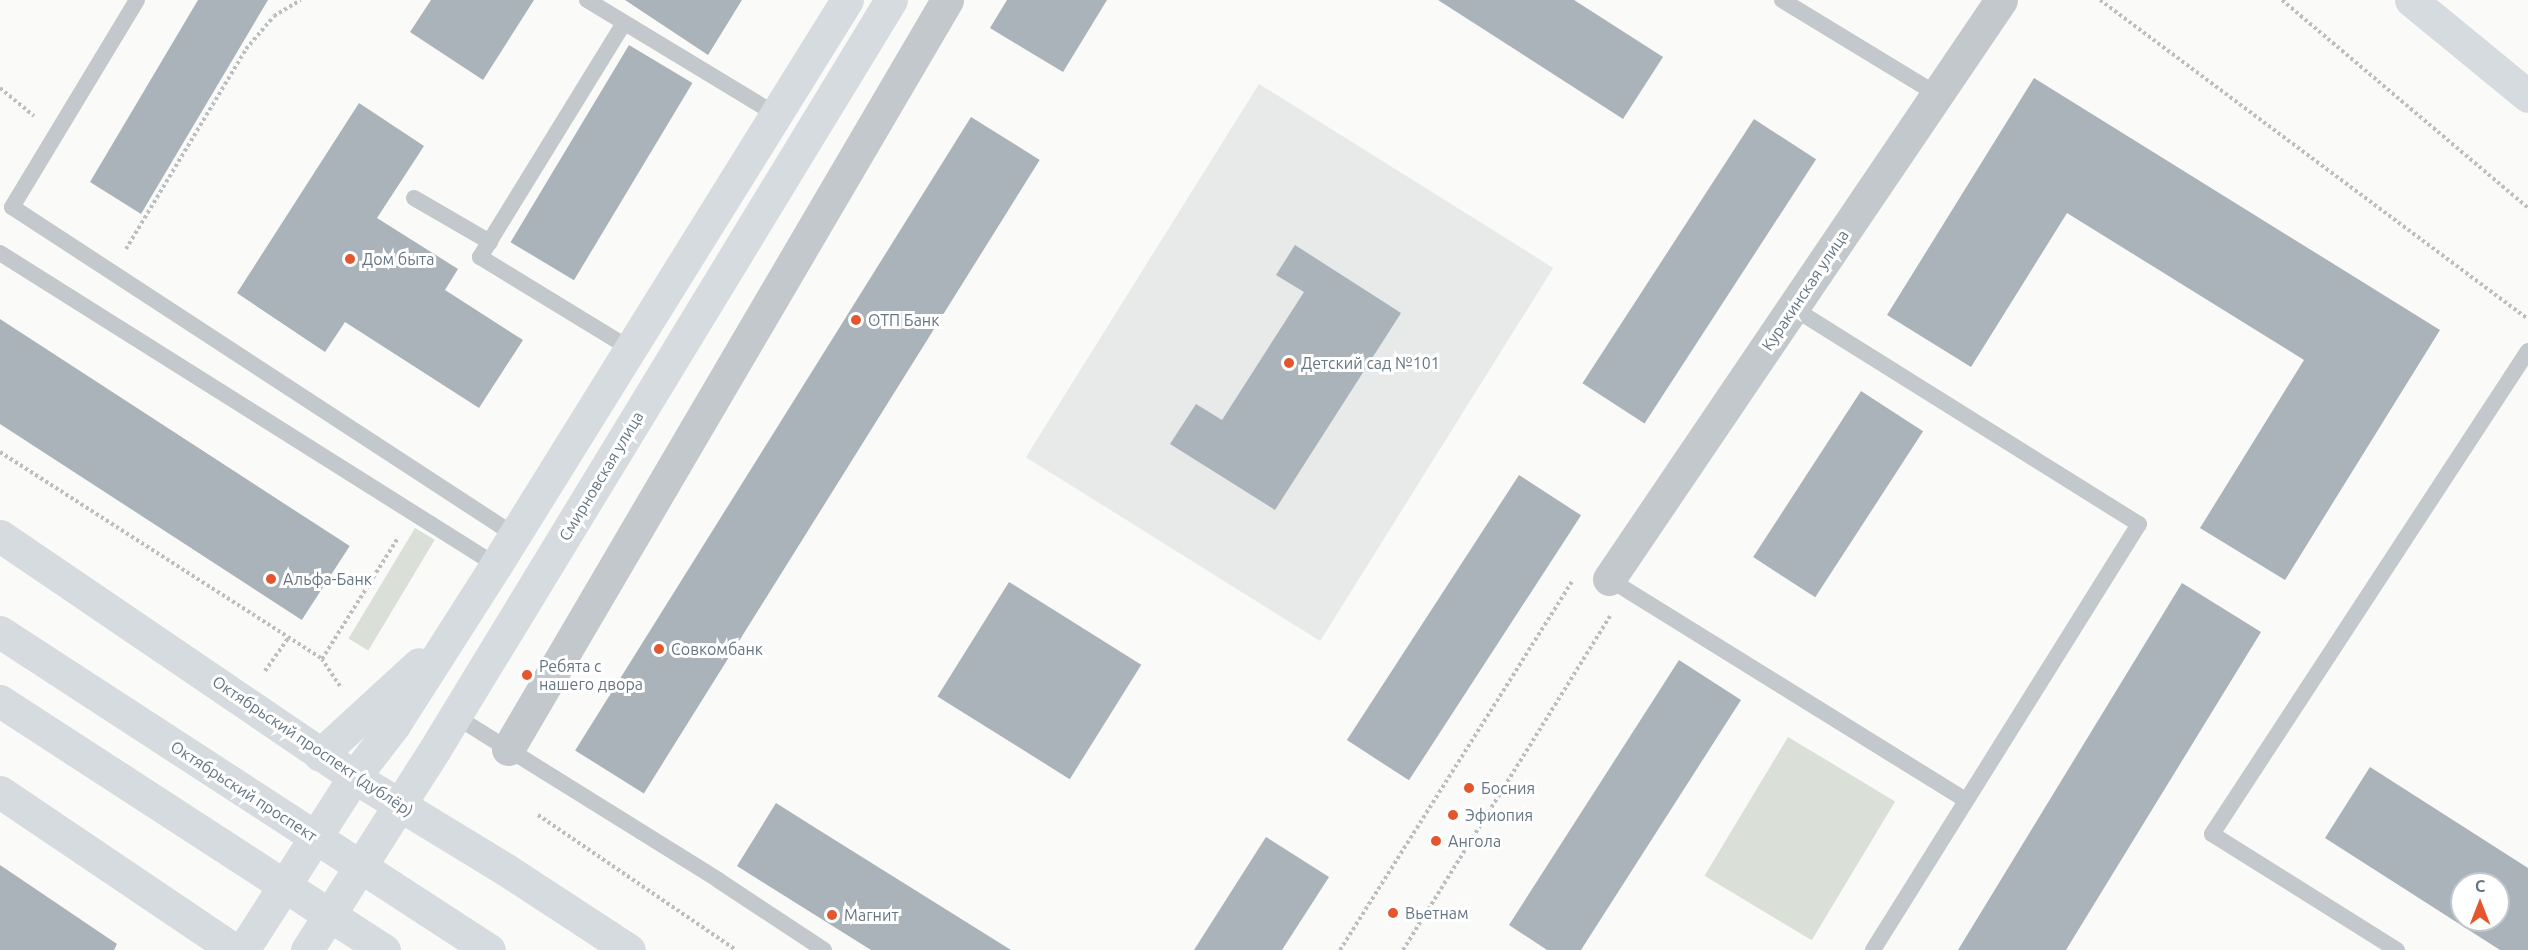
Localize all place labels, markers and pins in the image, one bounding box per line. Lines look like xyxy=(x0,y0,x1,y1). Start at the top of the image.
place label: Дом быта xyxy=(362,249,434,269)
marker: Дом быта xyxy=(343,252,357,266)
place label: ОТП Банк xyxy=(868,310,939,330)
marker: ОТП Банк xyxy=(849,313,863,327)
place label: Детский сад №101 xyxy=(1301,353,1440,373)
marker: Детский сад №101 xyxy=(1282,356,1296,370)
place label: Альфа-Банк xyxy=(283,569,372,589)
marker: Альфа-Банк xyxy=(264,572,278,586)
place label: Совкомбанк xyxy=(671,639,763,659)
marker: Совкомбанк xyxy=(652,642,666,656)
place label: Ребята с нашего двора xyxy=(539,656,643,694)
marker: Ребята с нашего двора xyxy=(520,668,534,682)
place label: Босния xyxy=(1481,778,1535,798)
marker: Босния xyxy=(1462,781,1476,795)
place label: Эфиопия xyxy=(1465,805,1533,825)
marker: Эфиопия xyxy=(1446,808,1460,822)
place label: Ангола xyxy=(1448,831,1501,851)
marker: Ангола xyxy=(1429,834,1443,848)
place label: Вьетнам xyxy=(1405,903,1469,923)
place label: Магнит xyxy=(844,905,898,925)
marker: Вьетнам xyxy=(1386,906,1400,920)
marker: Магнит xyxy=(825,908,839,922)

